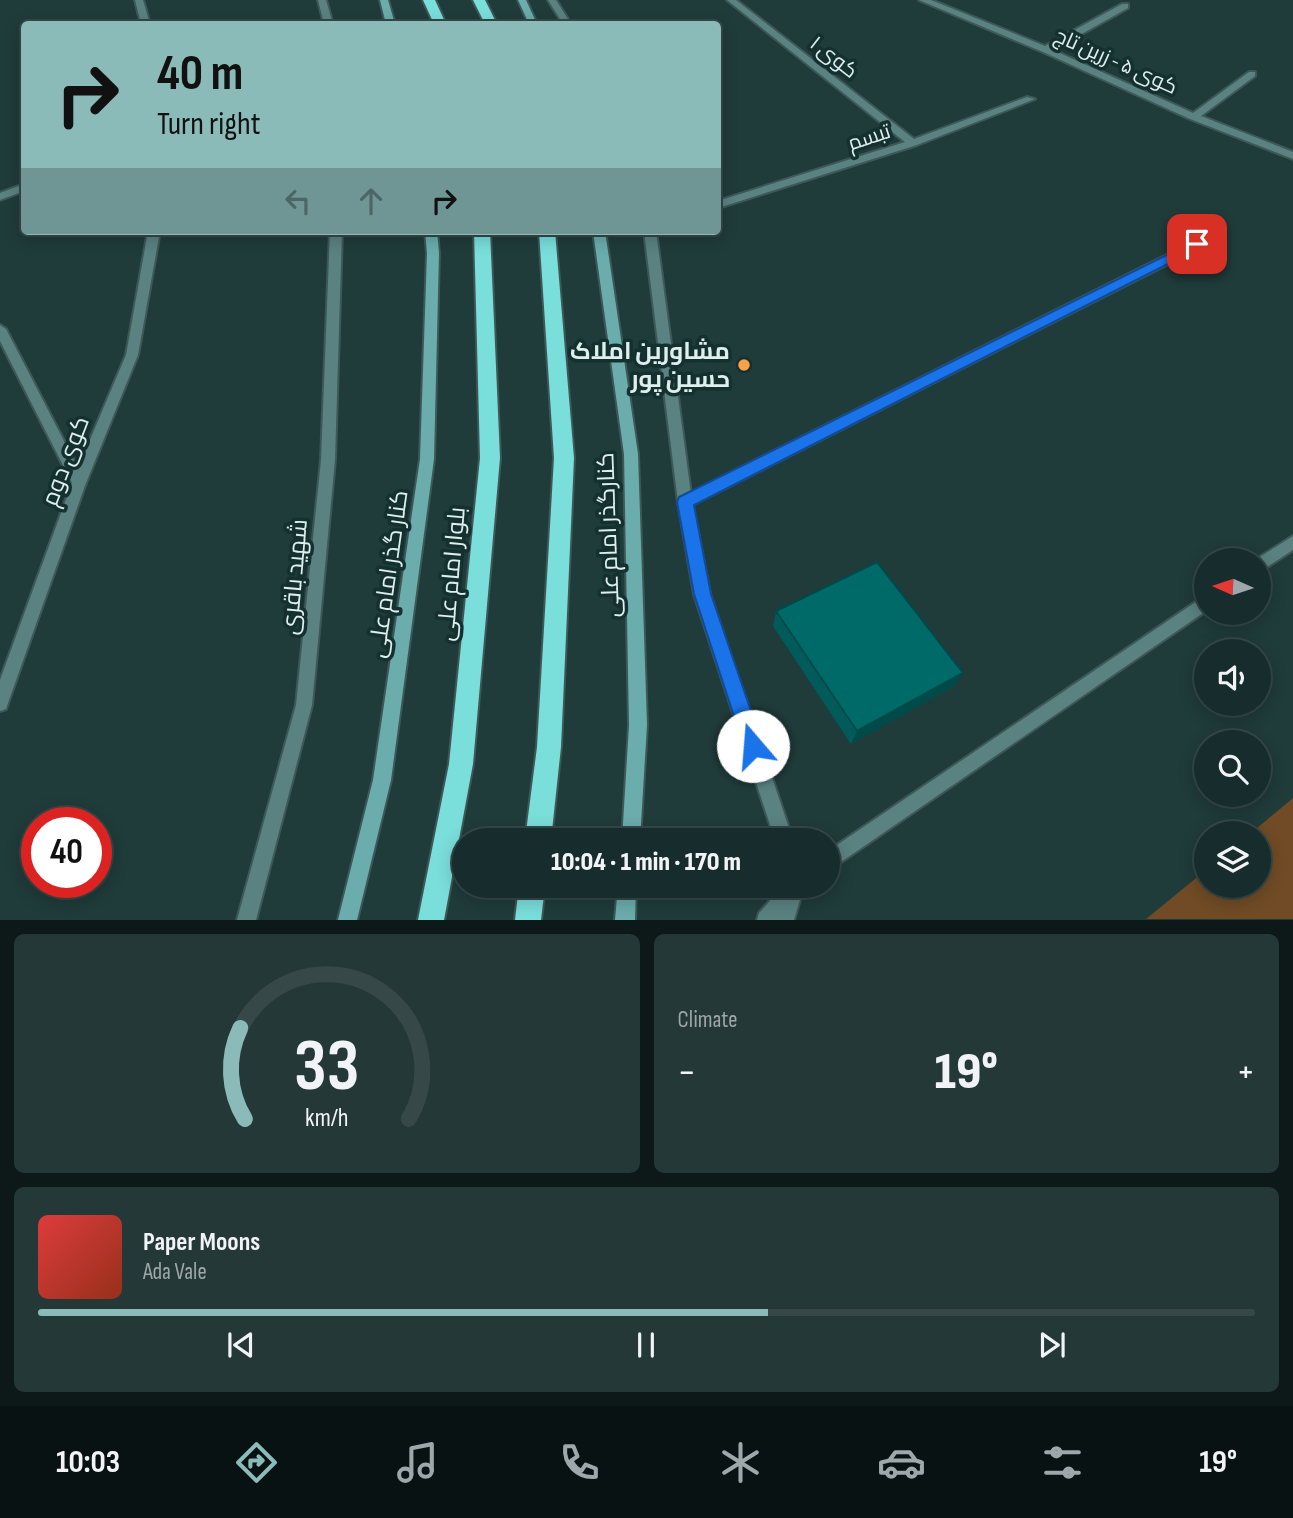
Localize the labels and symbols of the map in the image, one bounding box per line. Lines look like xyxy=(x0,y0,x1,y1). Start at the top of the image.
street label: کوی ۵ - زرین تاج xyxy=(1050,23,1181,101)
street label: کوی ۱ xyxy=(805,31,863,84)
street label: تبسم xyxy=(845,119,894,157)
pin xyxy=(1167,214,1227,274)
place label: مشاورین املاک حسین پور xyxy=(570,337,730,396)
marker: مشاورین املاک حسین پور xyxy=(736,357,752,373)
street label: کوی دوم xyxy=(35,412,97,511)
street label: کنارگذر امام علی xyxy=(591,452,627,618)
street label: کنار گذر امام علی xyxy=(362,488,416,660)
street label: بلوار امام علی xyxy=(431,506,473,643)
street label: شهید باقری xyxy=(275,518,314,636)
north arrow xyxy=(1194,548,1270,625)
position arrow xyxy=(716,709,790,783)
speed limit sign: 40 xyxy=(21,807,112,898)

